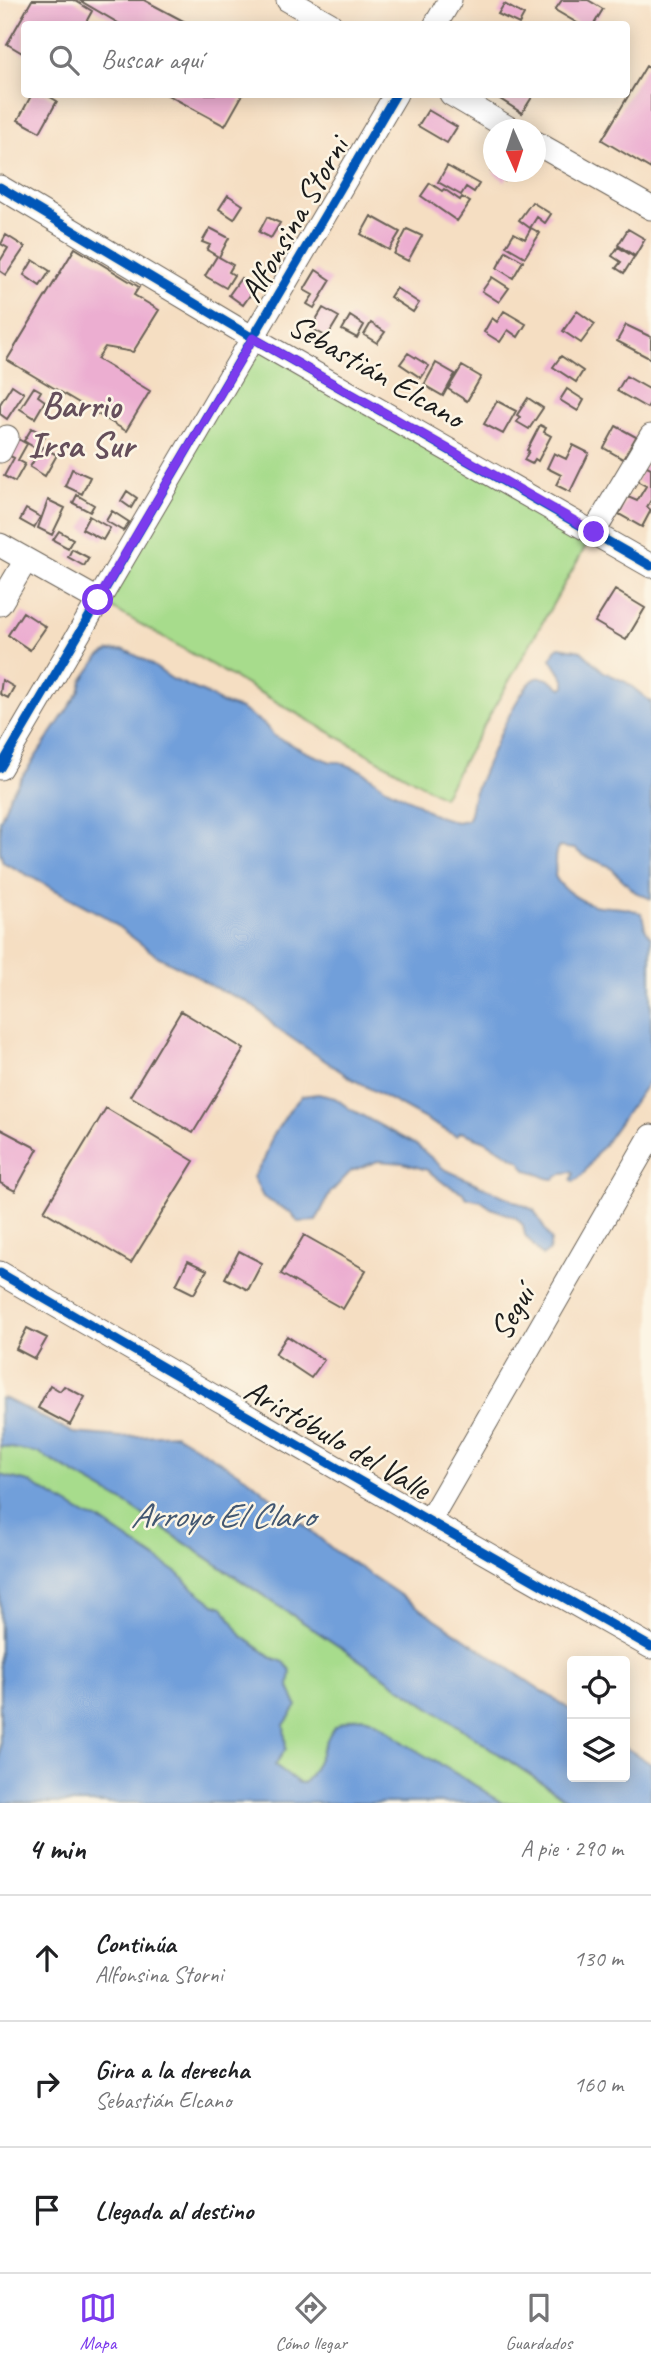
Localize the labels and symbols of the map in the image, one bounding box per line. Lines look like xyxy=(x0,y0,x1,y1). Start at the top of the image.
north arrow xyxy=(483,119,546,182)
street label: Alfonsina Storni xyxy=(230,126,360,309)
street label: Sebastián Elcano xyxy=(281,304,475,440)
district label: Barrio Irsa Sur xyxy=(28,383,137,468)
route end xyxy=(578,516,609,547)
route start xyxy=(82,584,113,615)
street label: Seguí xyxy=(480,1272,548,1347)
street label: Aristóbulo del Valle xyxy=(237,1369,440,1510)
water label: Arroyo El Claro xyxy=(130,1493,320,1538)

